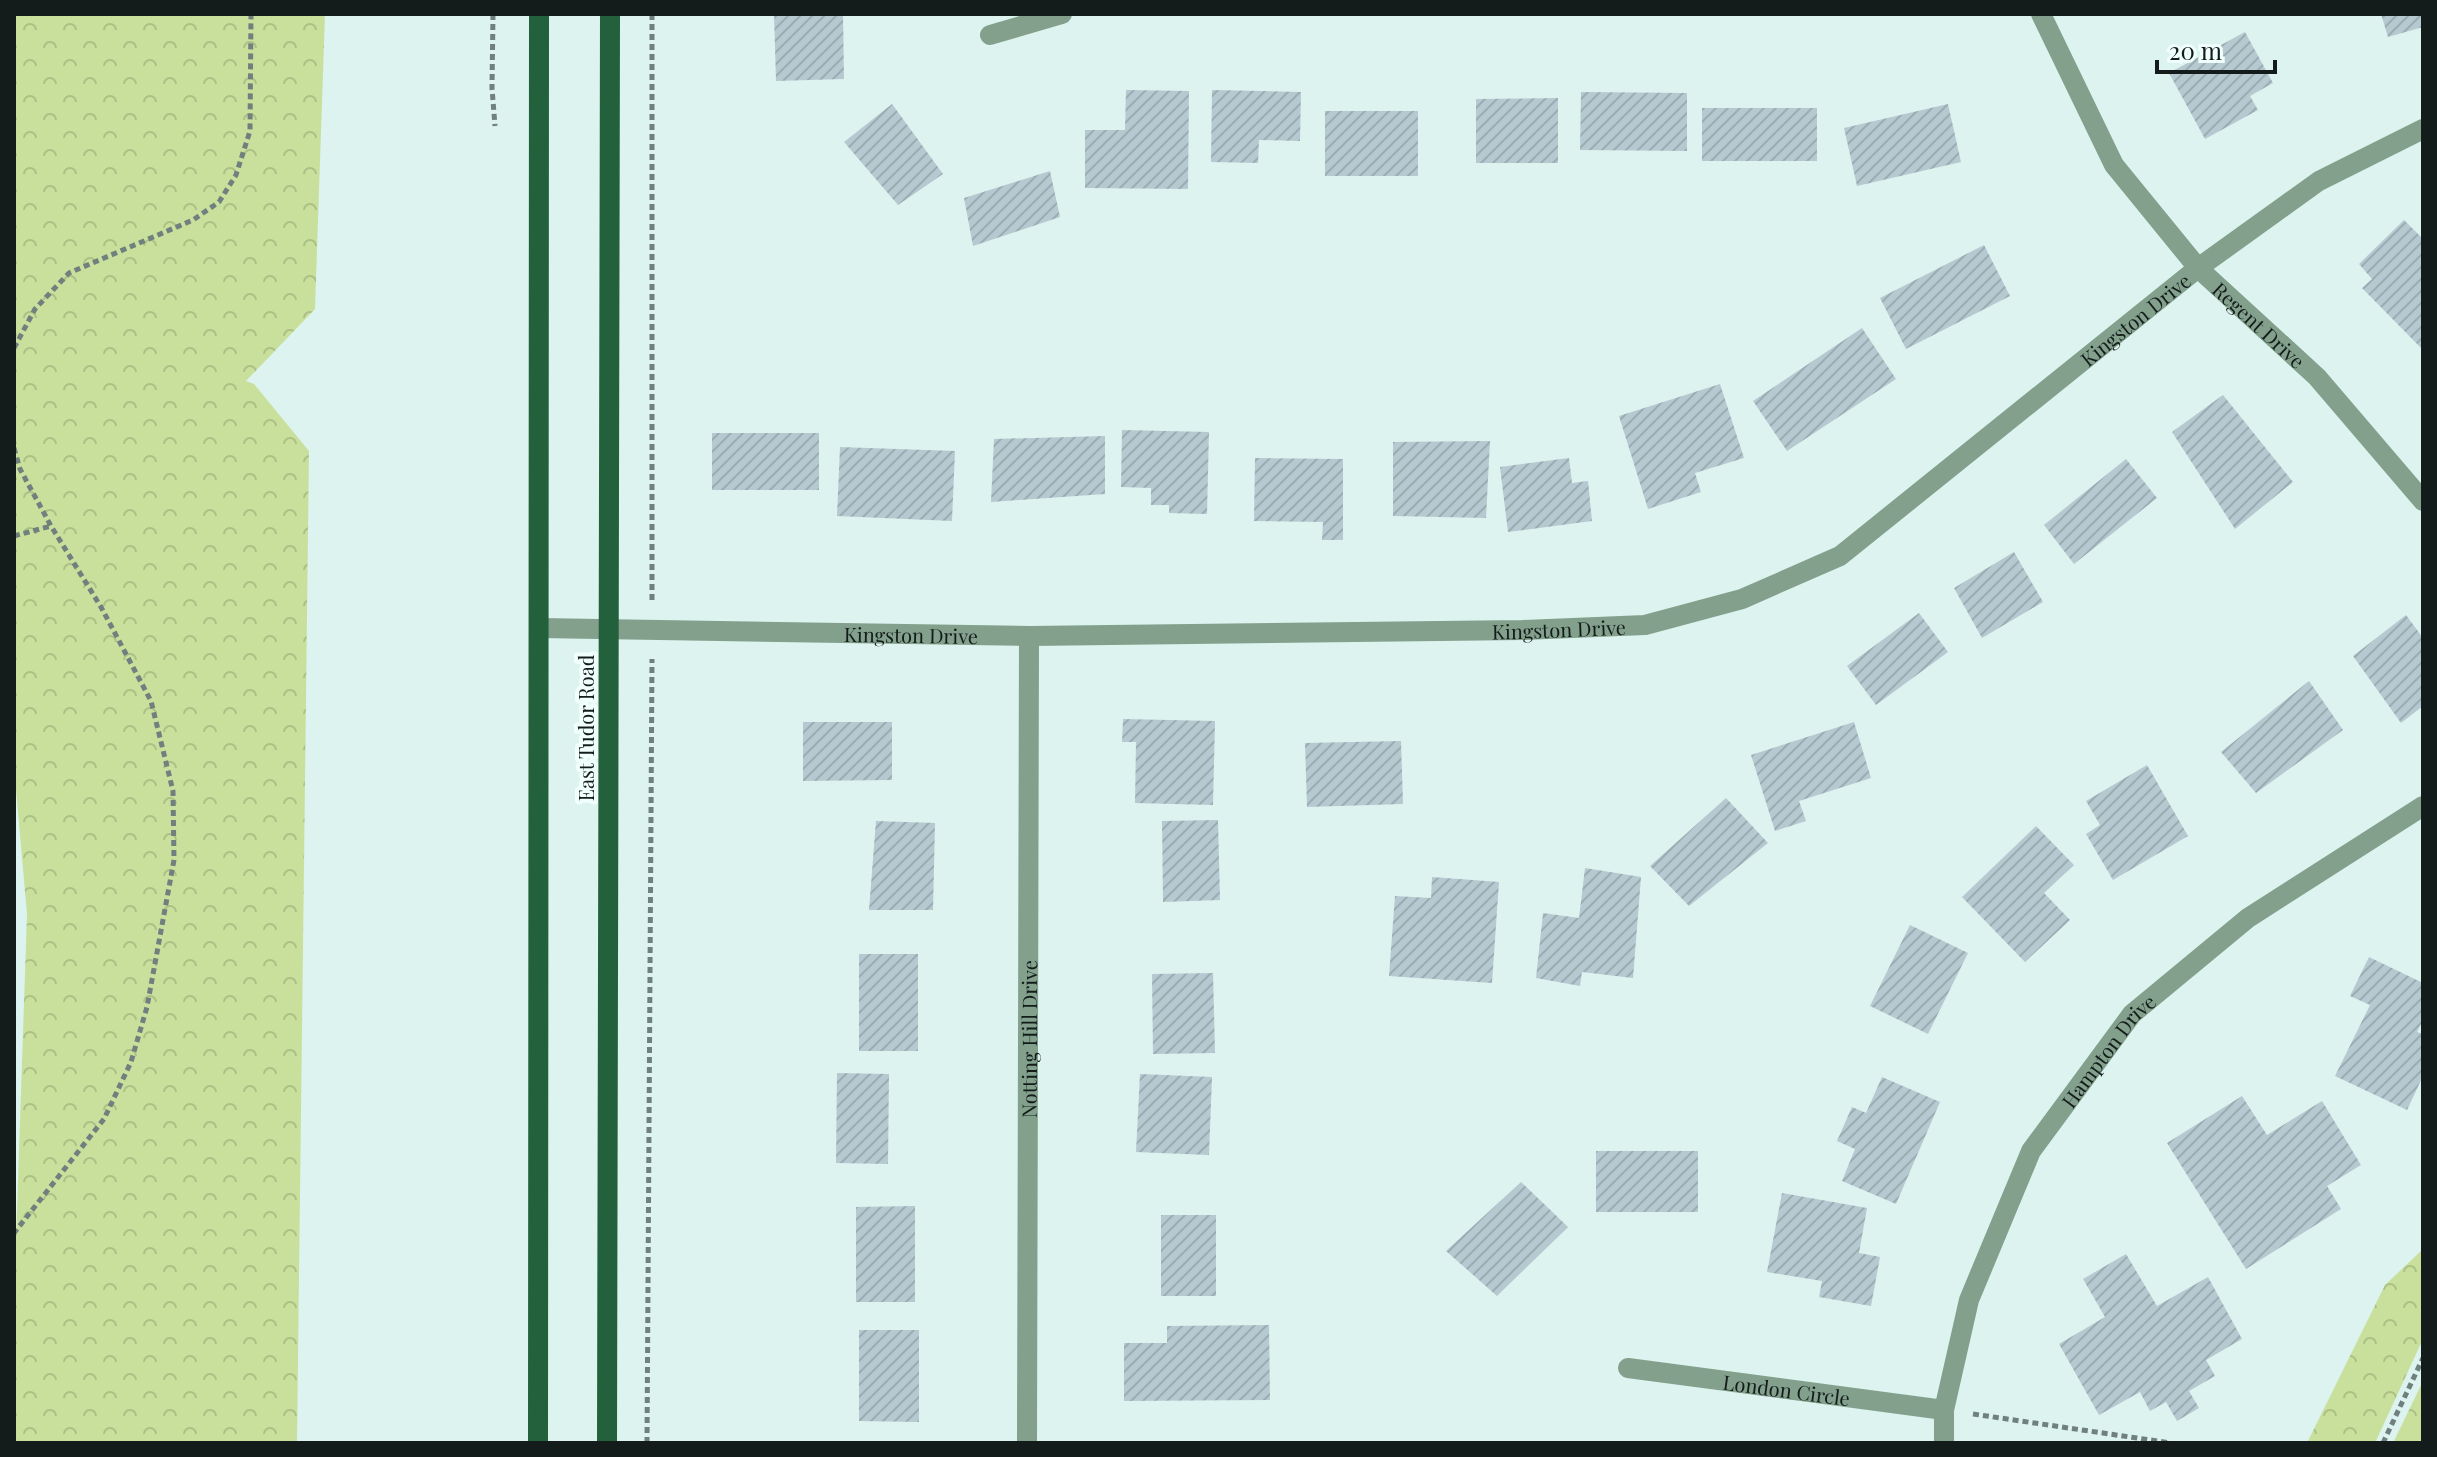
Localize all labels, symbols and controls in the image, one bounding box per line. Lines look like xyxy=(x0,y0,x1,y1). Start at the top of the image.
scale bar xyxy=(2157,24,2275,74)
text: 20 m xyxy=(2169,34,2222,66)
street label: Kingston Drive xyxy=(2074,266,2196,371)
street label: Regent Drive xyxy=(2207,275,2311,374)
street label: Kingston Drive xyxy=(1492,612,1626,644)
street label: Kingston Drive xyxy=(844,619,978,649)
street label: East Tudor Road xyxy=(572,654,599,801)
street label: Notting Hill Drive xyxy=(1014,960,1042,1118)
street label: Hampton Drive xyxy=(2054,987,2160,1113)
street label: London Circle xyxy=(1722,1367,1852,1411)

